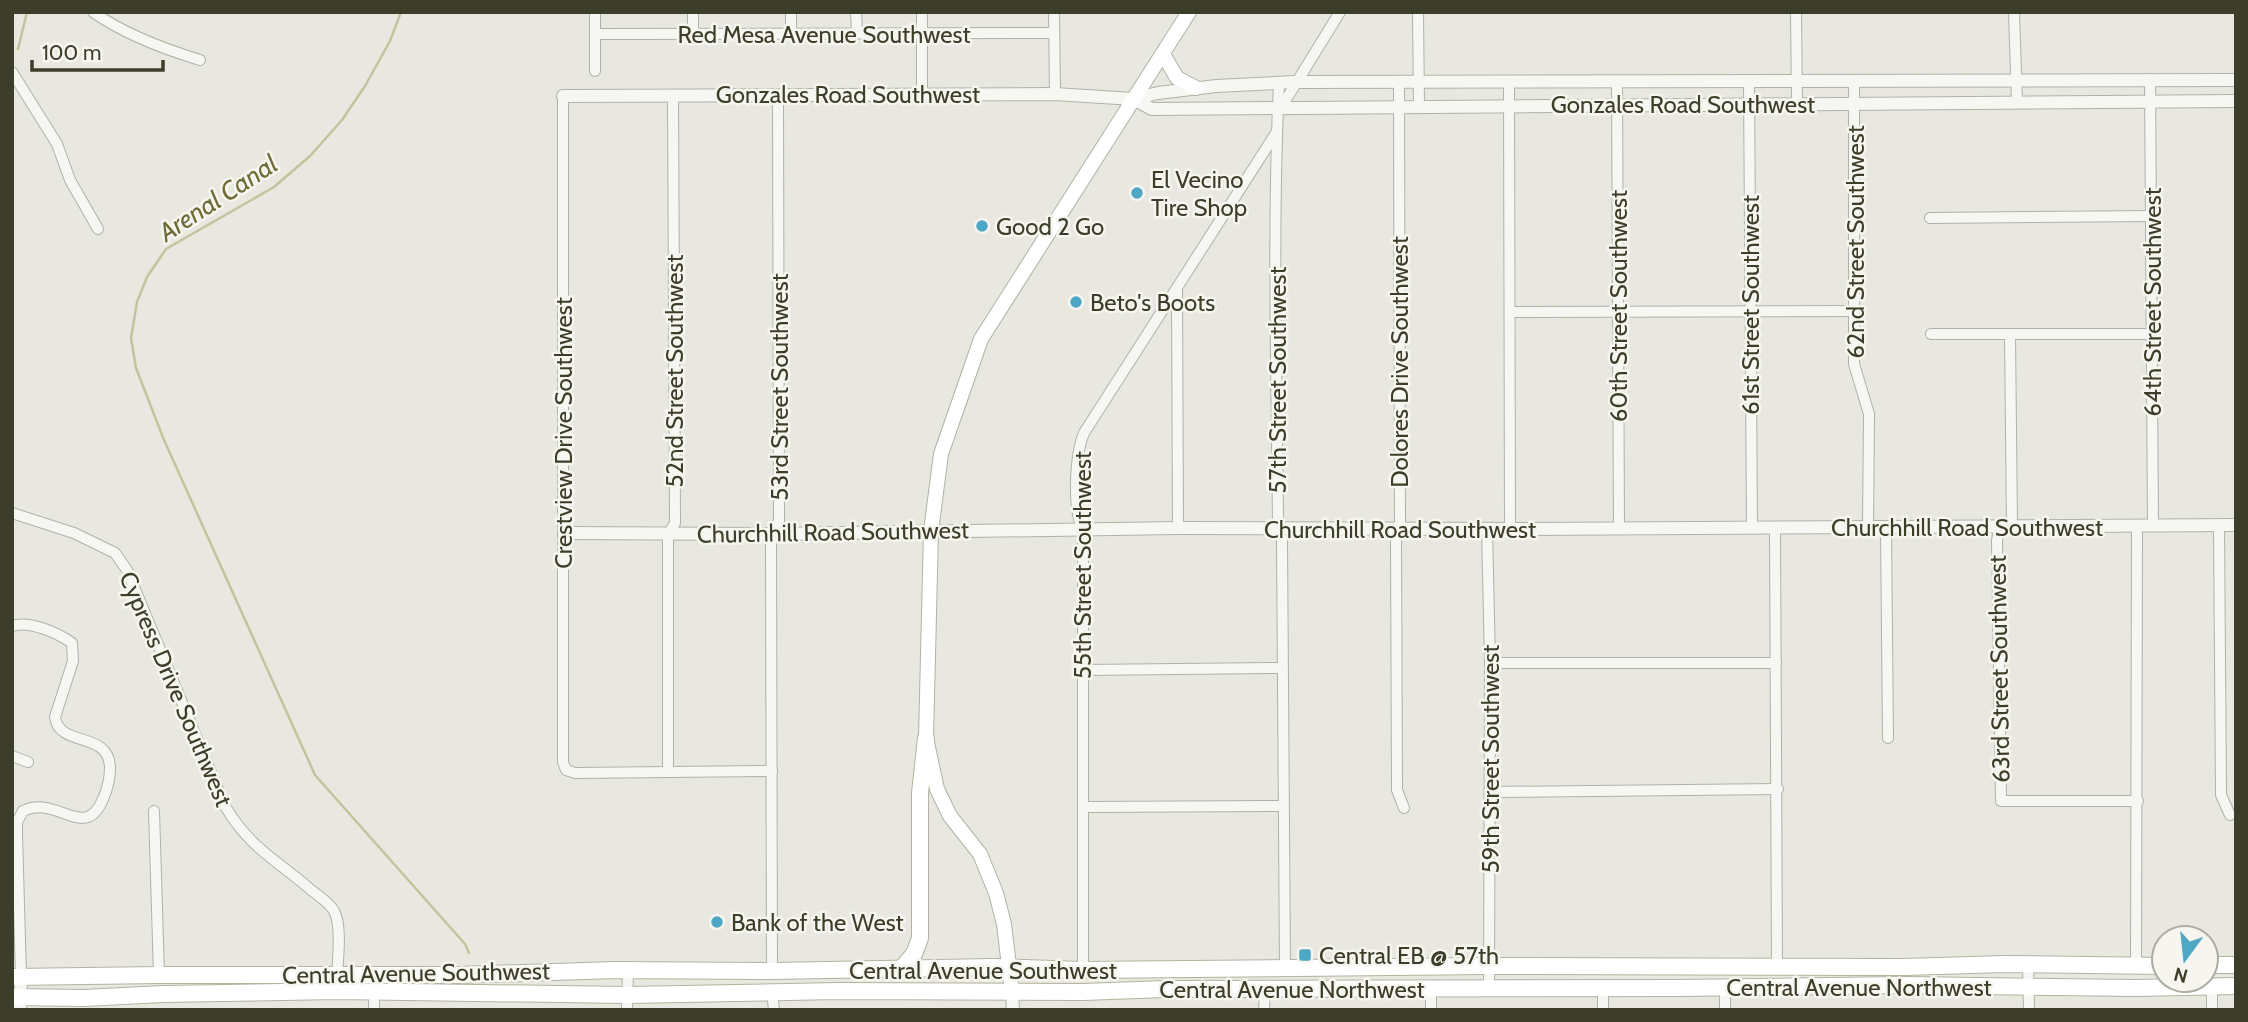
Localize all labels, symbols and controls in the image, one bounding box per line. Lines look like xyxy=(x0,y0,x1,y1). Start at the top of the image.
street label: Red Mesa Avenue Southwest xyxy=(677,20,971,49)
scale bar xyxy=(32,28,163,72)
text: 100 m xyxy=(42,40,101,65)
street label: Gonzales Road Southwest xyxy=(716,80,980,109)
street label: Gonzales Road Southwest xyxy=(1551,90,1815,119)
street label: 62nd Street Southwest xyxy=(1841,125,1870,359)
water label: Arenal Canal xyxy=(152,148,283,249)
place label: El Vecino Tire Shop xyxy=(1151,165,1247,222)
marker: El Vecino Tire Shop xyxy=(1129,185,1145,201)
street label: 64th Street Southwest xyxy=(2138,187,2167,417)
street label: 60th Street Southwest xyxy=(1604,190,1633,422)
street label: 61st Street Southwest xyxy=(1736,195,1765,415)
place label: Good 2 Go xyxy=(996,212,1104,241)
marker: Good 2 Go xyxy=(974,218,990,234)
street label: Dolores Drive Southwest xyxy=(1385,236,1414,488)
street label: 52nd Street Southwest xyxy=(660,254,689,488)
street label: 57th Street Southwest xyxy=(1263,267,1292,493)
street label: 53rd Street Southwest xyxy=(765,273,794,501)
place label: Beto's Boots xyxy=(1090,288,1215,317)
marker: Beto's Boots xyxy=(1068,294,1084,310)
street label: Crestview Drive Southwest xyxy=(549,297,578,569)
street label: 55th Street Southwest xyxy=(1068,451,1097,679)
street label: Churchhill Road Southwest xyxy=(1831,513,2103,542)
street label: Churchhill Road Southwest xyxy=(697,515,969,549)
street label: Churchhill Road Southwest xyxy=(1264,515,1536,544)
street label: 63rd Street Southwest xyxy=(1983,555,2015,783)
street label: Cypress Drive Southwest xyxy=(113,567,239,811)
street label: 59th Street Southwest xyxy=(1476,645,1505,873)
place label: Bank of the West xyxy=(731,908,904,937)
marker: Bank of the West xyxy=(709,914,725,930)
north arrow xyxy=(2150,924,2220,994)
place label: Central EB @ 57th xyxy=(1319,941,1499,970)
marker: Central EB @ 57th xyxy=(1297,947,1313,963)
street label: Central Avenue Southwest xyxy=(282,956,550,990)
street label: Central Avenue Southwest xyxy=(849,956,1117,985)
text: N xyxy=(2171,962,2190,988)
street label: Central Avenue Northwest xyxy=(1726,973,1992,1002)
street label: Central Avenue Northwest xyxy=(1159,975,1425,1004)

